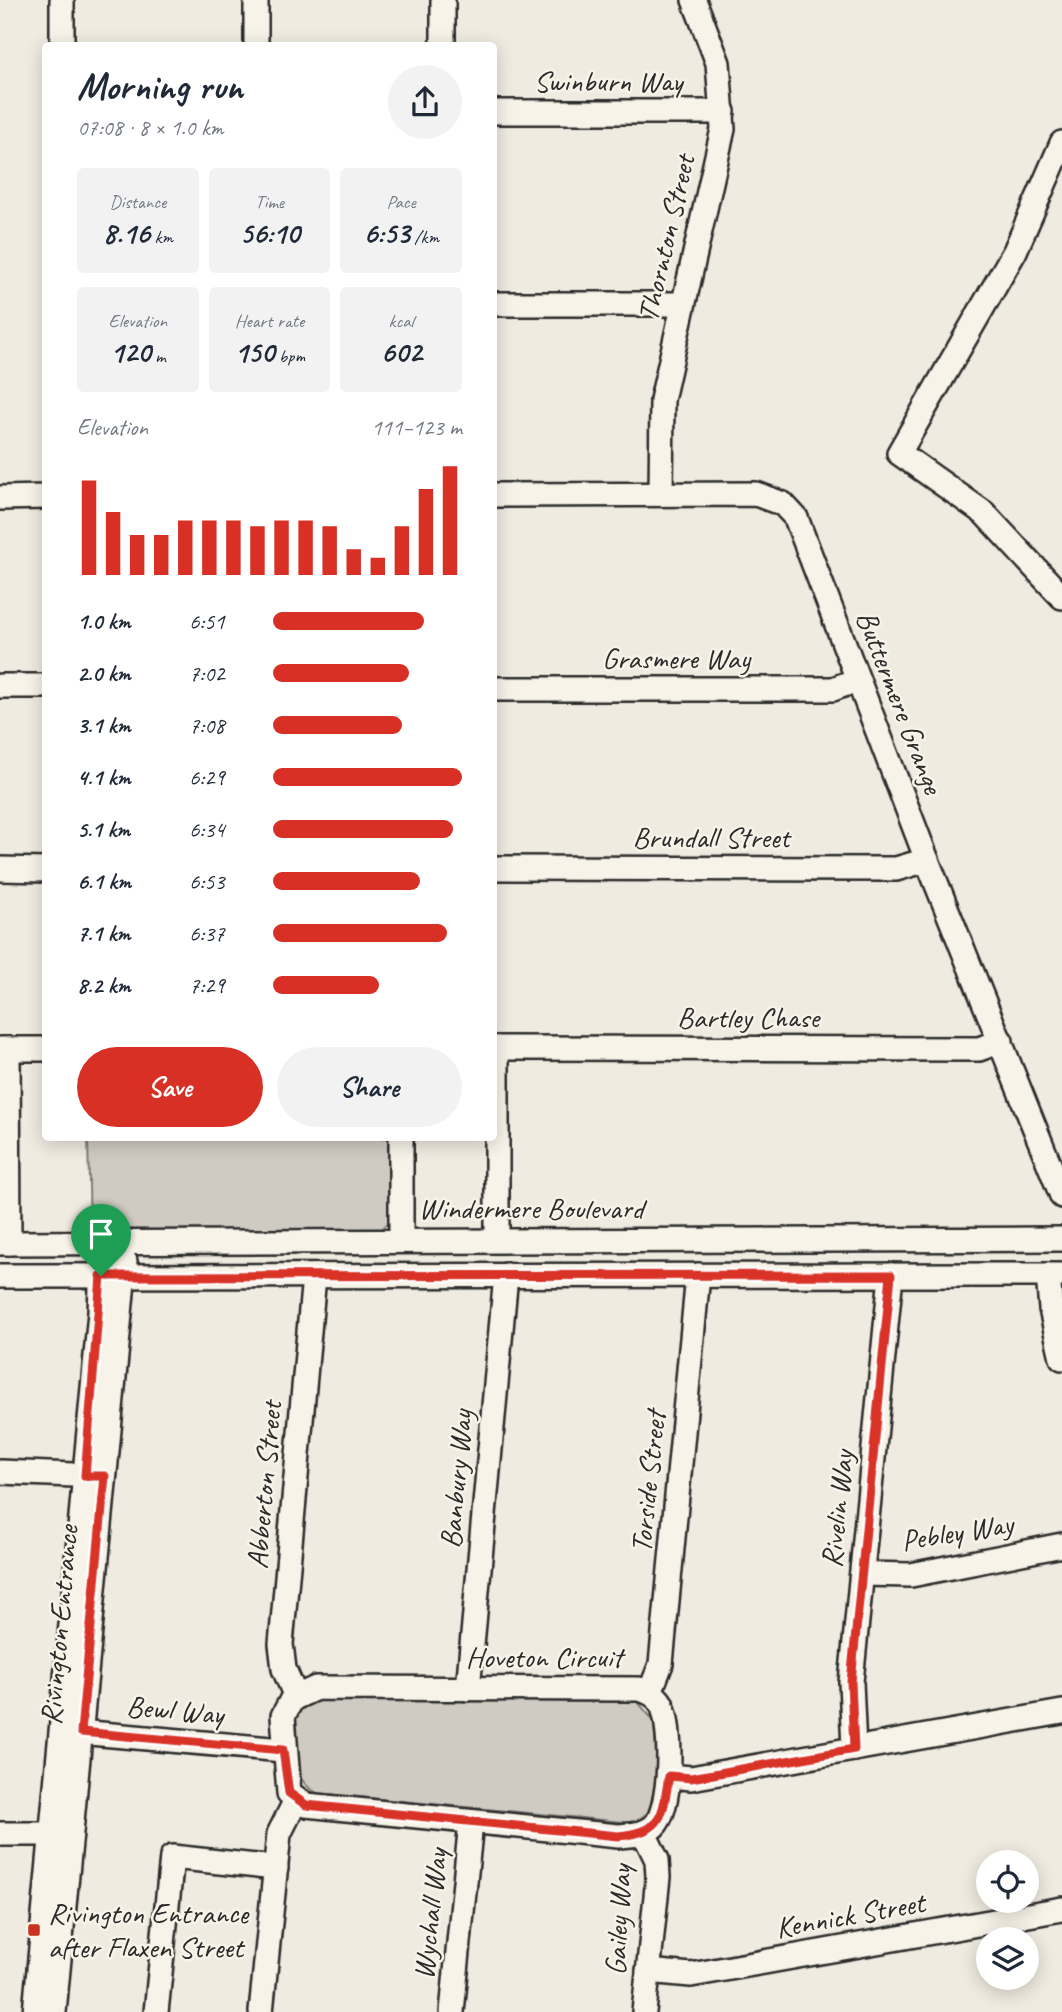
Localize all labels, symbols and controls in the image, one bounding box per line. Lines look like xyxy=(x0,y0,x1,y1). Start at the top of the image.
street label: Swinburn Way xyxy=(534,62,685,100)
text: Morning run xyxy=(77,63,243,110)
button: share xyxy=(388,65,462,139)
text: 07:08 · 8 × 1.0 km xyxy=(77,113,223,142)
street label: Thornton Street xyxy=(628,148,704,325)
text: Distance xyxy=(109,190,166,214)
text: Time xyxy=(255,190,284,214)
text: Pace xyxy=(387,190,416,214)
text: 8.16 xyxy=(103,214,150,252)
text: 56:10 xyxy=(239,214,300,252)
text: 6:53 xyxy=(363,214,410,252)
text: km xyxy=(150,225,173,249)
text: /km xyxy=(410,225,439,249)
text: Elevation xyxy=(109,309,167,333)
text: Heart rate xyxy=(235,309,304,333)
text: kcal xyxy=(389,309,414,333)
text: 120 xyxy=(110,333,150,371)
text: 150 xyxy=(234,333,274,371)
text: 602 xyxy=(381,333,422,371)
text: m xyxy=(150,344,166,368)
text: bpm xyxy=(274,344,305,368)
text: Elevation xyxy=(77,413,148,442)
text: 111–123 m xyxy=(371,413,462,442)
street label: Buttermere Grange xyxy=(848,605,953,801)
text: 1.0 km xyxy=(77,607,131,636)
text: 6:51 xyxy=(189,607,225,636)
street label: Grasmere Way xyxy=(602,639,752,677)
text: 2.0 km xyxy=(77,659,131,688)
text: 7:02 xyxy=(189,659,225,688)
text: 3.1 km xyxy=(77,711,131,740)
text: 7:08 xyxy=(189,711,225,740)
text: 4.1 km xyxy=(77,763,131,792)
text: 6:29 xyxy=(189,763,225,792)
text: 5.1 km xyxy=(77,815,130,844)
text: 6:34 xyxy=(189,815,225,844)
street label: Brundall Street xyxy=(633,818,793,856)
text: 6.1 km xyxy=(77,867,131,896)
text: 6:53 xyxy=(189,867,225,896)
text: 7.1 km xyxy=(77,919,130,948)
text: 6:37 xyxy=(189,919,225,948)
text: 8.2 km xyxy=(77,971,131,1000)
text: 7:29 xyxy=(189,971,225,1000)
street label: Bartley Chase xyxy=(677,998,821,1036)
button: Save xyxy=(77,1047,263,1127)
button: Share xyxy=(277,1047,462,1127)
street label: Windermere Boulevard xyxy=(419,1189,648,1227)
pin xyxy=(71,1204,131,1276)
icon: arrive xyxy=(82,1215,120,1253)
street label: Abberton Street xyxy=(238,1397,291,1570)
street label: Torside Street xyxy=(622,1405,675,1555)
street label: Banbury Way xyxy=(431,1406,481,1550)
street label: Rivelin Way xyxy=(812,1446,862,1569)
street label: Pebley Way xyxy=(898,1504,1018,1560)
street label: Rivington Entrance xyxy=(31,1521,87,1726)
street label: Hoveton Circuit xyxy=(466,1638,626,1676)
street label: Bewl Way xyxy=(125,1687,228,1733)
street label: Wychall Way xyxy=(404,1844,456,1981)
map controls xyxy=(976,1850,1039,1990)
button: locate xyxy=(976,1850,1039,1913)
street label: Gailey Way xyxy=(596,1861,640,1976)
street label: Kennick Street xyxy=(773,1883,930,1947)
place label: Rivington Entrance after Flaxen Street xyxy=(48,1894,250,1966)
marker: Rivington Entrance after Flaxen Street xyxy=(26,1922,42,1938)
button: layers xyxy=(976,1927,1039,1990)

